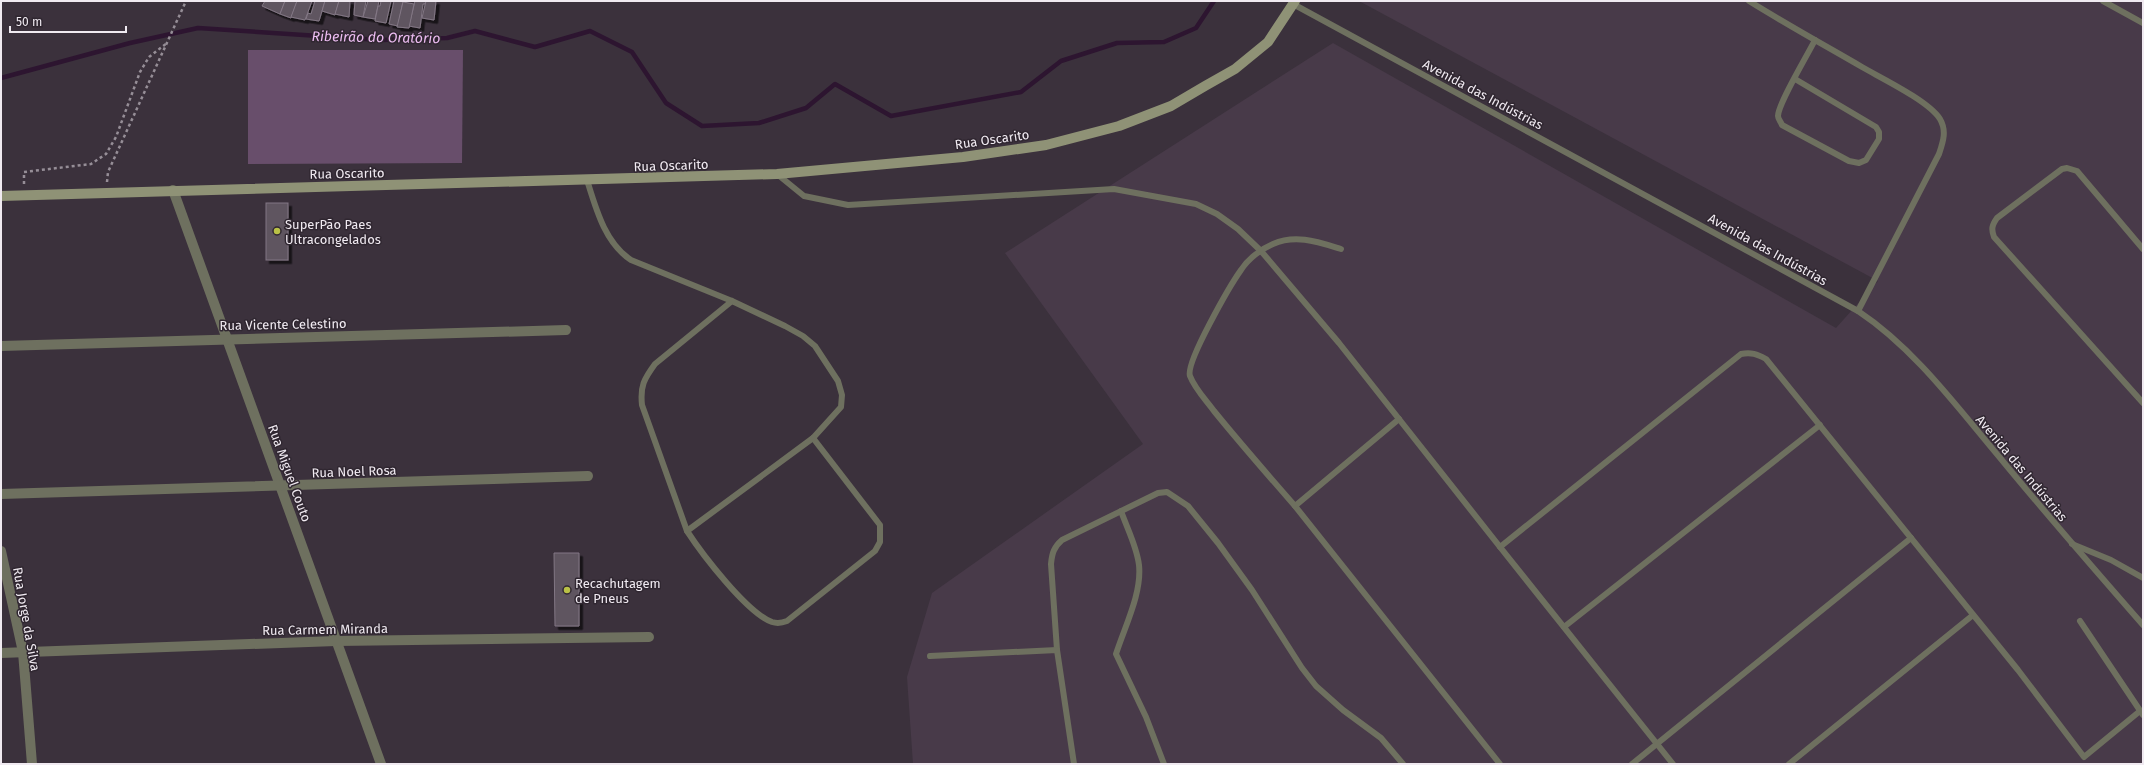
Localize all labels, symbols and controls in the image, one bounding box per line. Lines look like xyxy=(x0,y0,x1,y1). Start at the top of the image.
scale bar xyxy=(10,8,126,34)
text: 50 m xyxy=(16,15,42,29)
water label: Ribeirão do Oratório xyxy=(312,28,440,47)
street label: Avenida das Indústrias xyxy=(1420,56,1545,133)
street label: Rua Oscarito xyxy=(954,127,1030,152)
street label: Rua Oscarito xyxy=(633,157,709,174)
street label: Rua Oscarito xyxy=(309,165,385,182)
street label: Avenida das Indústrias xyxy=(1706,210,1830,288)
place label: SuperPão Paes Ultracongelados xyxy=(285,217,381,247)
marker: SuperPão Paes Ultracongelados xyxy=(272,226,282,236)
street label: Rua Vicente Celestino xyxy=(219,316,347,333)
street label: Avenida das Indústrias xyxy=(1973,412,2070,524)
street label: Rua Miguel Couto xyxy=(265,422,314,524)
street label: Rua Noel Rosa xyxy=(311,463,397,480)
street label: Rua Jorge da Silva xyxy=(10,566,43,672)
place label: Recachutagem de Pneus xyxy=(575,576,661,606)
marker: Recachutagem de Pneus xyxy=(562,585,572,595)
street label: Rua Carmem Miranda xyxy=(262,621,388,638)

